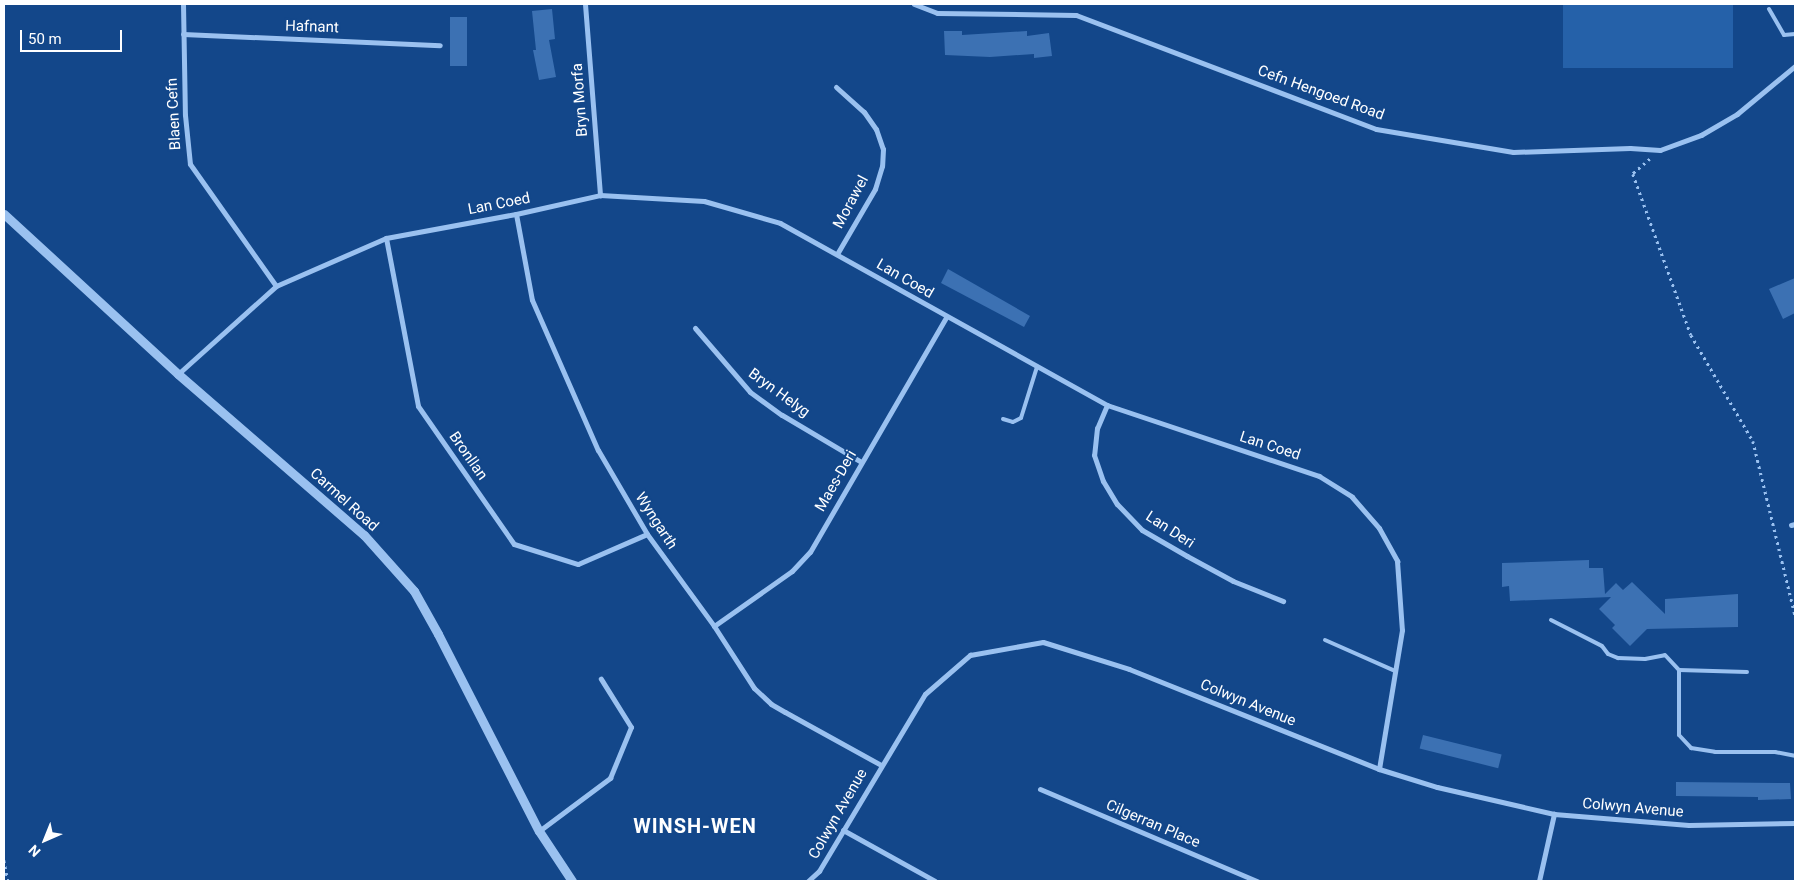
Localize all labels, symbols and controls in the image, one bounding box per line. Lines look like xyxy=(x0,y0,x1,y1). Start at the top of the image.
street label: Hafnant xyxy=(285,17,339,37)
scale bar xyxy=(22,20,125,52)
text: 50 m xyxy=(28,30,62,48)
street label: Cefn Hengoed Road xyxy=(1255,62,1387,124)
street label: Bryn Morfa xyxy=(568,63,592,137)
street label: Blaen Cefn xyxy=(163,77,185,151)
street label: Morawel xyxy=(830,172,872,232)
street label: Lan Coed xyxy=(466,189,532,219)
street label: Lan Coed xyxy=(873,255,937,303)
street label: Bryn Helyg xyxy=(745,365,813,421)
street label: Bronllan xyxy=(445,428,491,484)
street label: Lan Coed xyxy=(1237,428,1303,464)
street label: Maes-Deri xyxy=(811,447,861,515)
street label: Carmel Road xyxy=(306,465,382,535)
street label: Wyngarth xyxy=(631,489,681,553)
street label: Lan Deri xyxy=(1142,508,1198,552)
street label: Colwyn Avenue xyxy=(1198,676,1298,730)
street label: Colwyn Avenue xyxy=(805,766,871,862)
street label: Colwyn Avenue xyxy=(1582,795,1684,821)
street label: Cilgerran Place xyxy=(1103,796,1203,852)
district label: WINSH-WEN xyxy=(632,814,758,838)
north arrow xyxy=(20,815,70,865)
text: N xyxy=(25,842,44,860)

